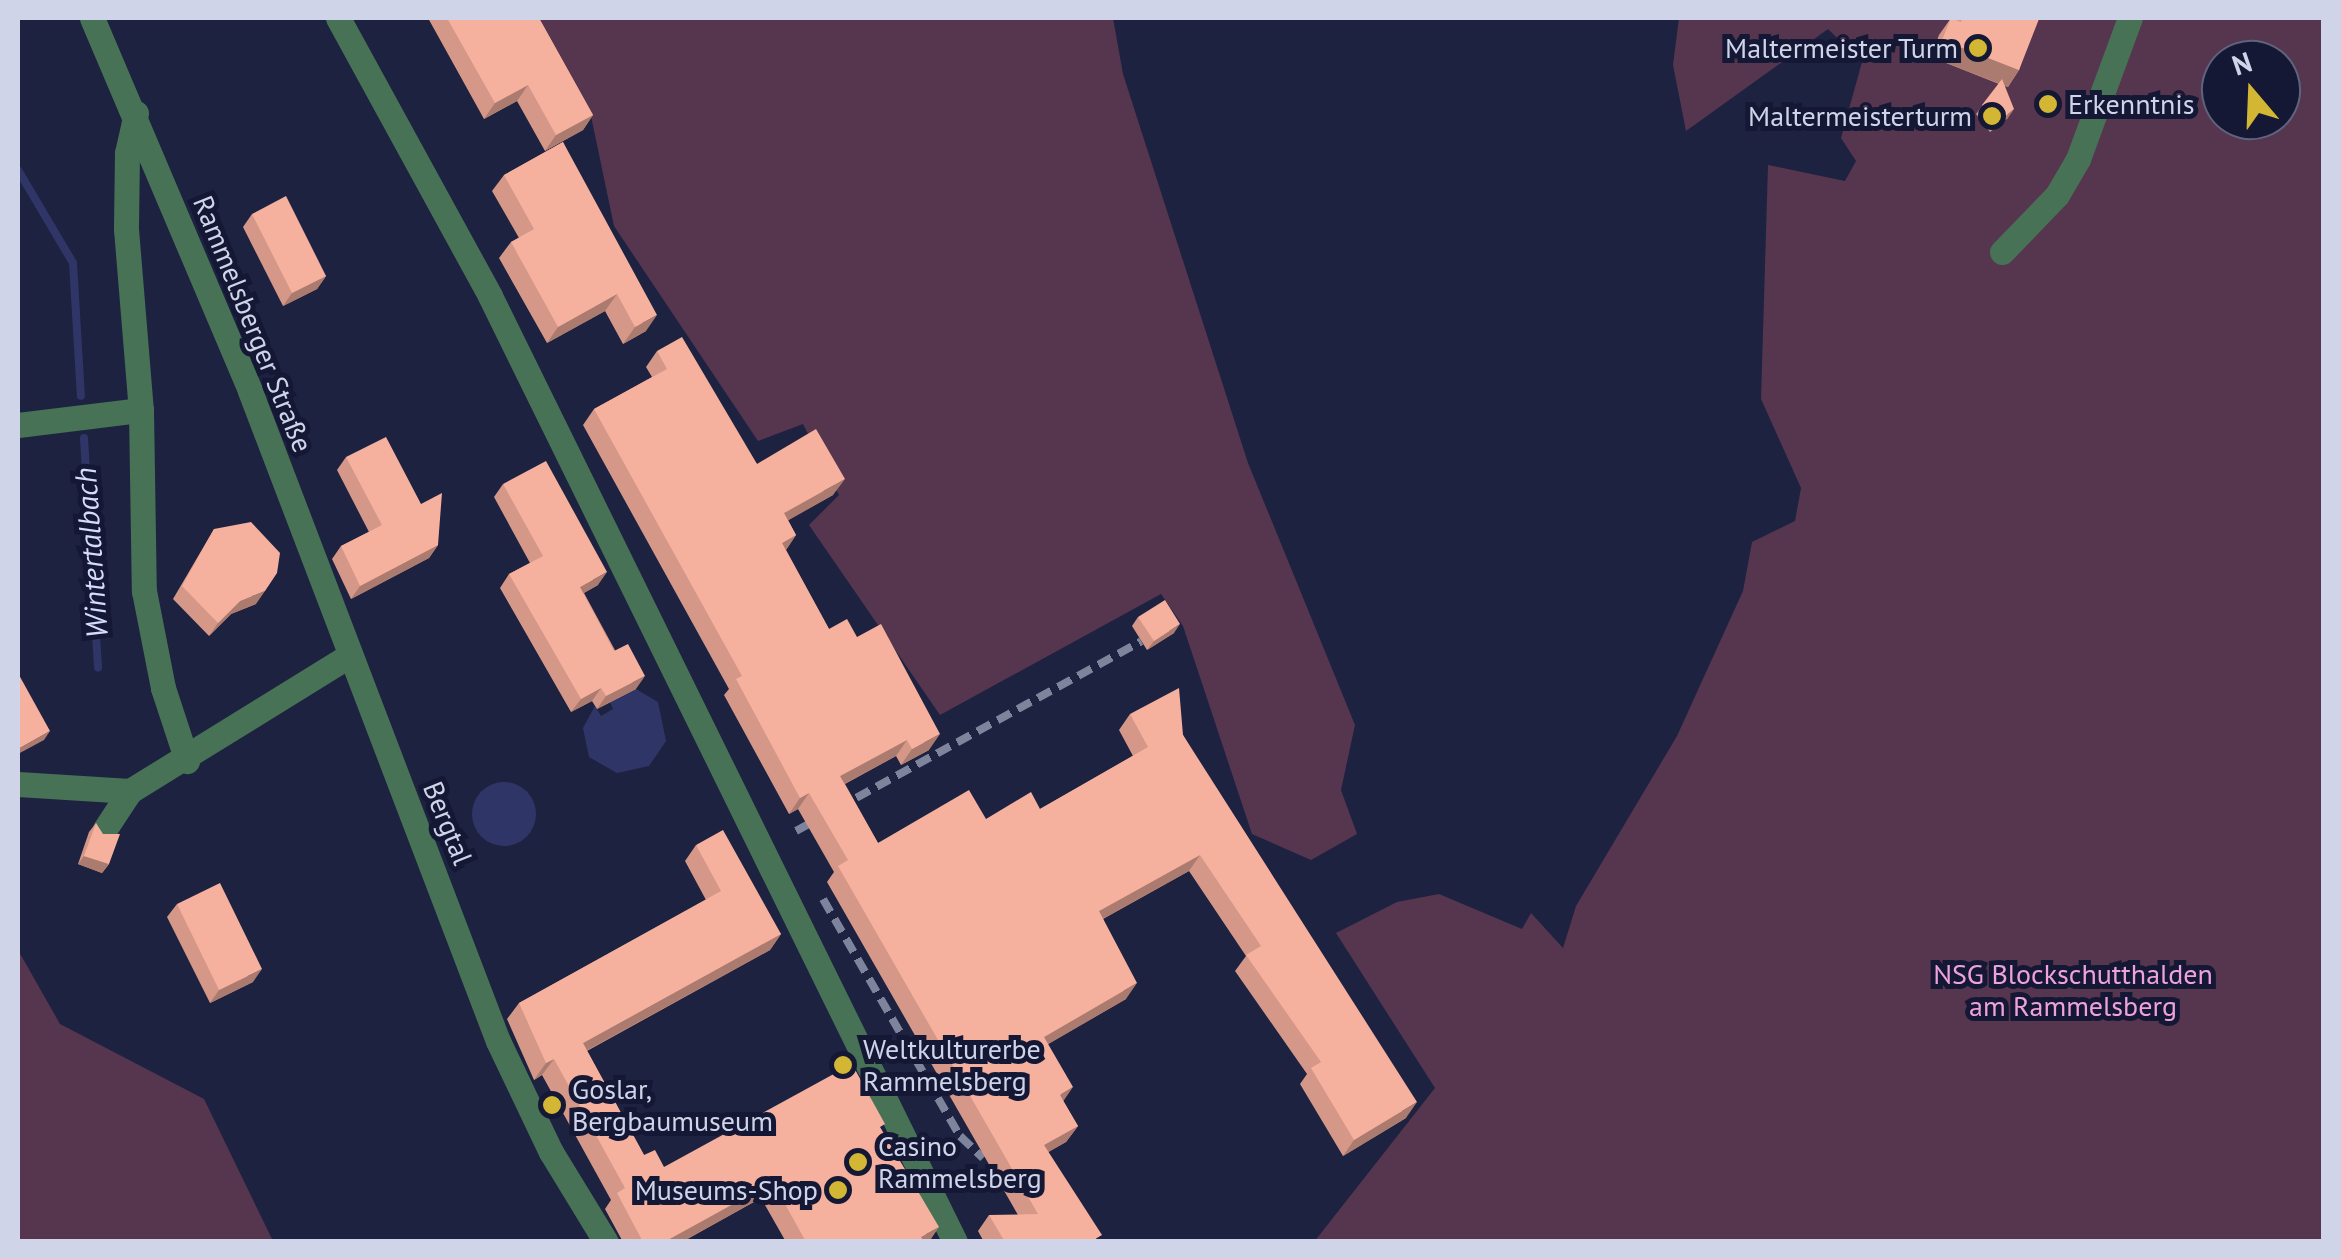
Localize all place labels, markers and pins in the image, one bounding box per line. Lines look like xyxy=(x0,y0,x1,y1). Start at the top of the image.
place label: Maltermeister Turm xyxy=(1724,31,1958,65)
marker: Maltermeister Turm xyxy=(1967,37,1989,59)
place label: Erkenntnis xyxy=(2068,87,2195,121)
marker: Erkenntnis xyxy=(2037,93,2059,115)
place label: Maltermeisterturm xyxy=(1748,99,1972,133)
marker: Maltermeisterturm xyxy=(1981,105,2003,127)
place label: Weltkulturerbe Rammelsberg xyxy=(863,1032,1041,1098)
marker: Weltkulturerbe Rammelsberg xyxy=(832,1054,854,1076)
place label: Goslar, Bergbaumuseum xyxy=(572,1072,773,1138)
marker: Goslar, Bergbaumuseum xyxy=(541,1094,563,1116)
place label: Casino Rammelsberg xyxy=(878,1129,1042,1195)
marker: Casino Rammelsberg xyxy=(847,1151,869,1173)
place label: Museums-Shop xyxy=(635,1173,818,1207)
marker: Museums-Shop xyxy=(827,1179,849,1201)

